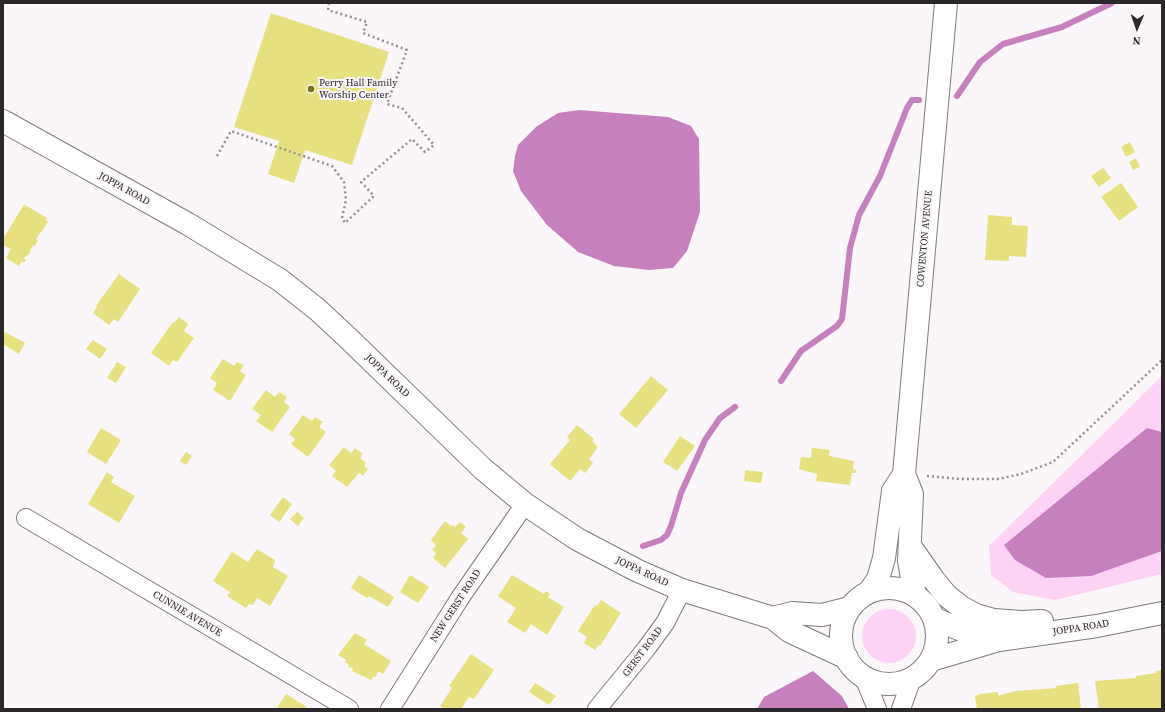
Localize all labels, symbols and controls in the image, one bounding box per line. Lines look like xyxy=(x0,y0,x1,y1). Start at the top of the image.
north arrow xyxy=(1117,8,1157,48)
text: N xyxy=(1132,33,1141,48)
place label: Perry Hall Family Worship Center xyxy=(319,77,397,100)
marker: Perry Hall Family Worship Center xyxy=(306,84,316,94)
street label: JOPPA ROAD xyxy=(96,170,152,208)
street label: COWENTON AVENUE xyxy=(915,190,935,288)
street label: JOPPA ROAD xyxy=(362,352,412,400)
street label: JOPPA ROAD xyxy=(614,554,670,590)
street label: NEW GERST ROAD xyxy=(428,567,484,645)
street label: CUNNIE AVENUE xyxy=(150,589,224,639)
street label: JOPPA ROAD xyxy=(1052,618,1110,638)
street label: GERST ROAD xyxy=(620,625,666,679)

